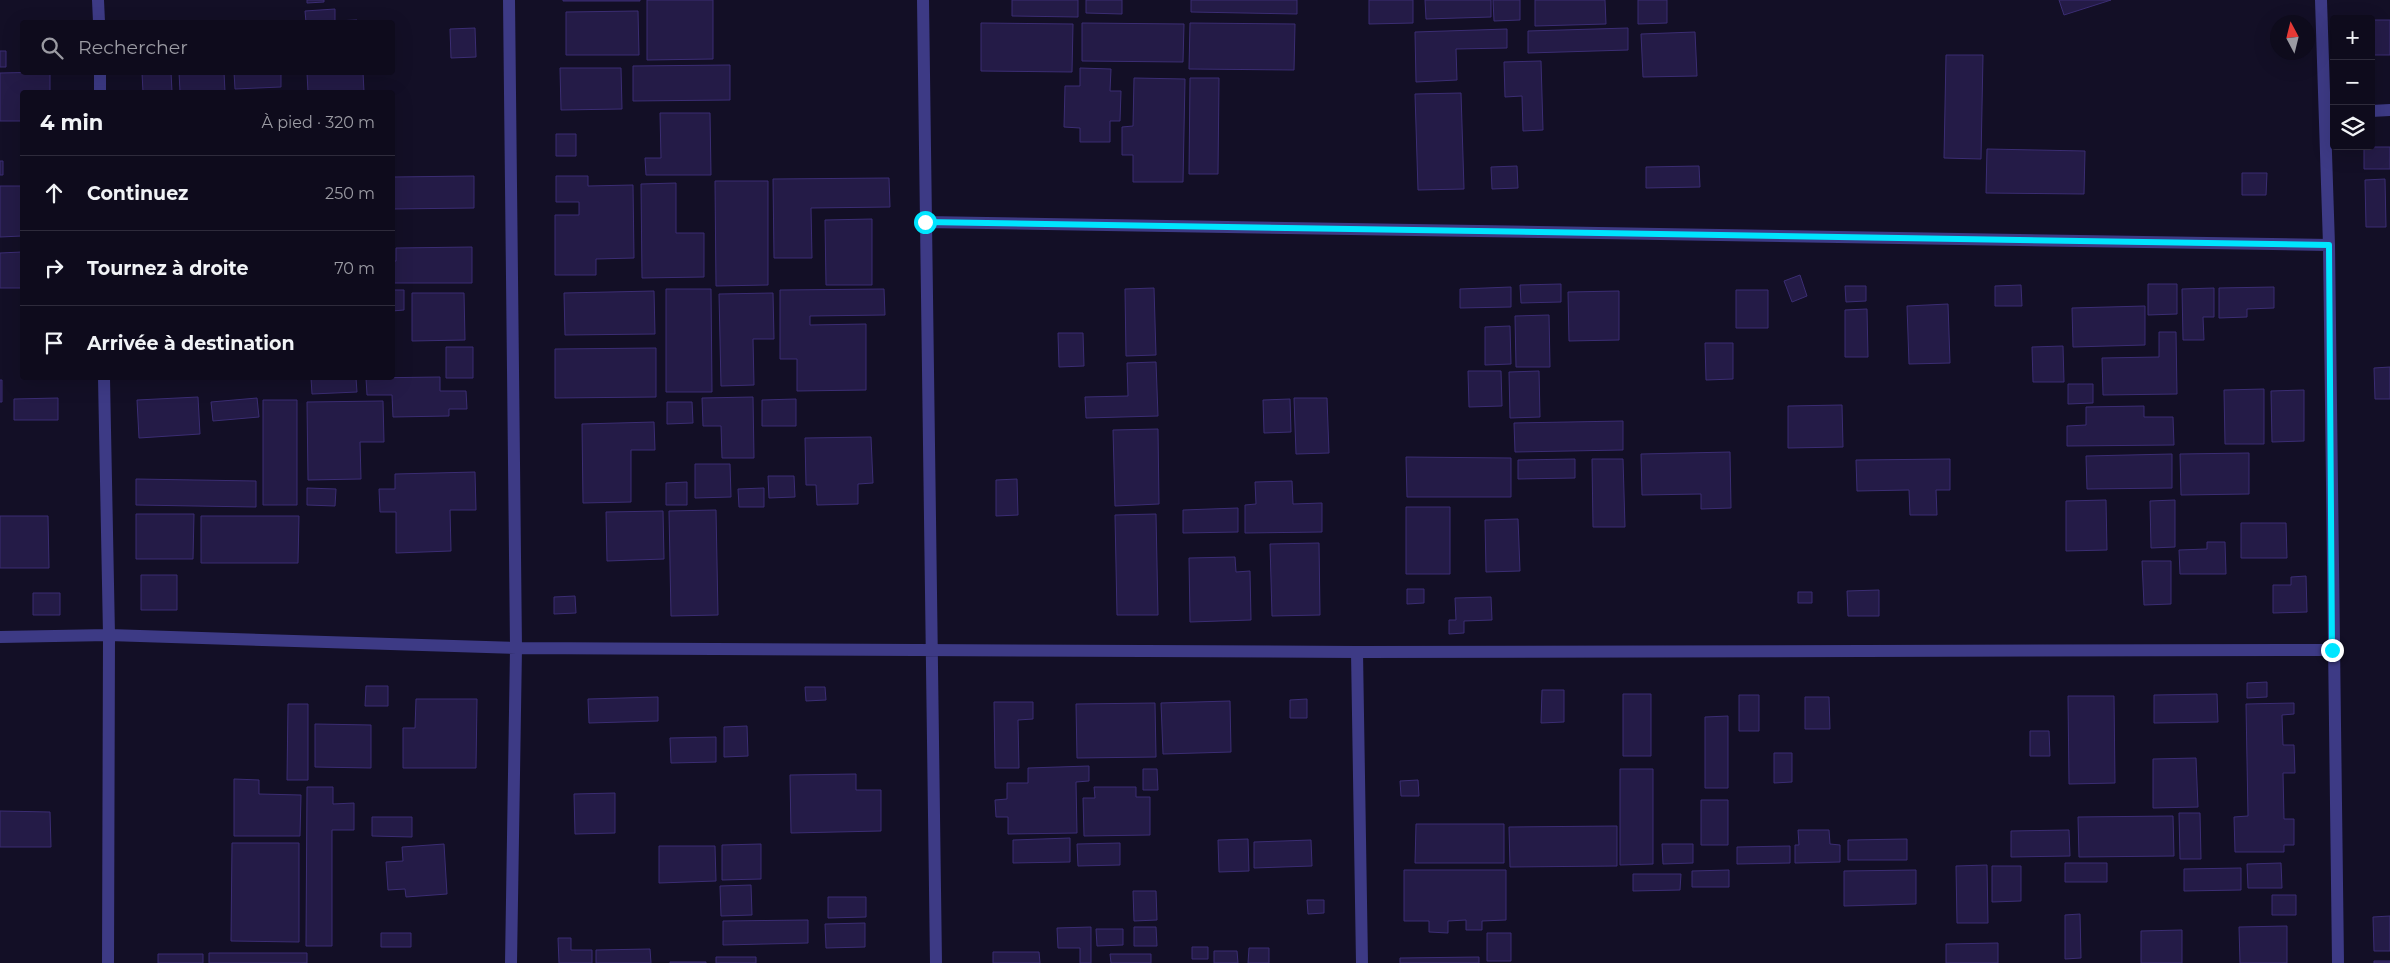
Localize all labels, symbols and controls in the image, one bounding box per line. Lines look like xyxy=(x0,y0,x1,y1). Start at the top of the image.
north arrow xyxy=(2270,15,2315,60)
map controls xyxy=(2330,15,2375,150)
button: + xyxy=(2330,15,2375,60)
search box xyxy=(20,20,395,75)
icon: search xyxy=(38,34,66,62)
text: Rechercher xyxy=(78,36,188,59)
button: − xyxy=(2330,60,2375,105)
button: layers xyxy=(2330,105,2375,150)
text: 4 min xyxy=(40,110,103,135)
text: À pied · 320 m xyxy=(261,113,375,132)
icon: ahead xyxy=(40,179,68,207)
text: Continuez xyxy=(87,182,188,205)
text: 250 m xyxy=(325,184,375,203)
route start xyxy=(914,211,937,234)
icon: right xyxy=(40,254,68,282)
text: Tournez à droite xyxy=(87,257,248,280)
text: 70 m xyxy=(334,259,375,278)
icon: arrive xyxy=(40,329,68,357)
text: Arrivée à destination xyxy=(87,332,295,355)
route end xyxy=(2321,639,2344,662)

